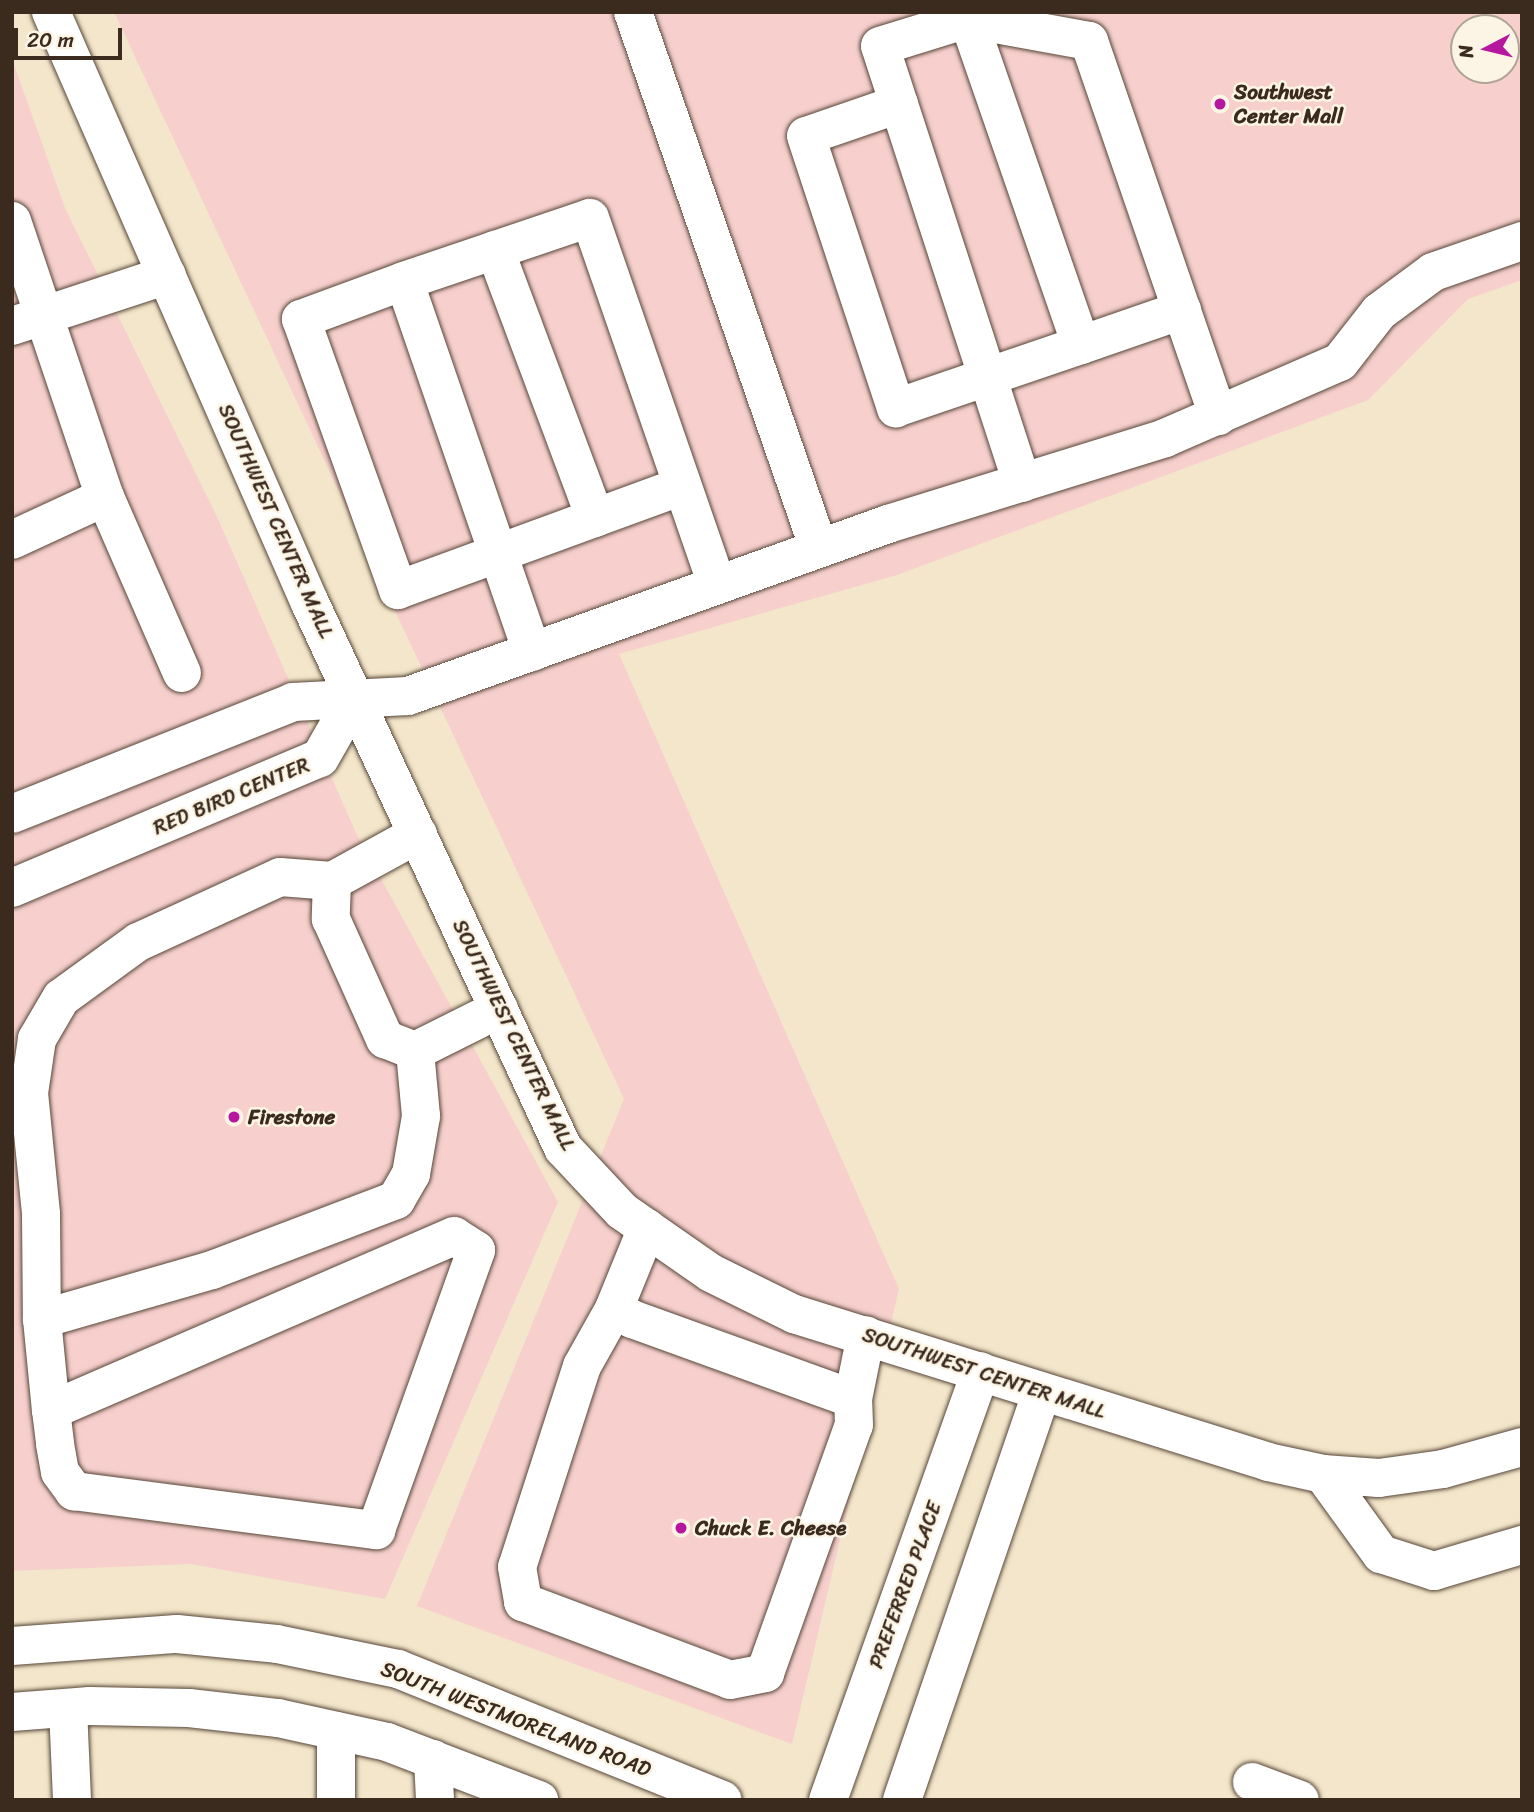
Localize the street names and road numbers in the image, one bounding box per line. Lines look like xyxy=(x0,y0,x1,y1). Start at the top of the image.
street label: SOUTHWEST CENTER MALL xyxy=(213,400,339,642)
street label: RED BIRD CENTER xyxy=(148,751,314,841)
street label: SOUTHWEST CENTER MALL xyxy=(447,916,581,1154)
street label: SOUTHWEST CENTER MALL xyxy=(860,1322,1108,1424)
street label: PREFERRED PLACE xyxy=(863,1498,947,1672)
street label: SOUTH WESTMORELAND ROAD xyxy=(377,1656,655,1782)

